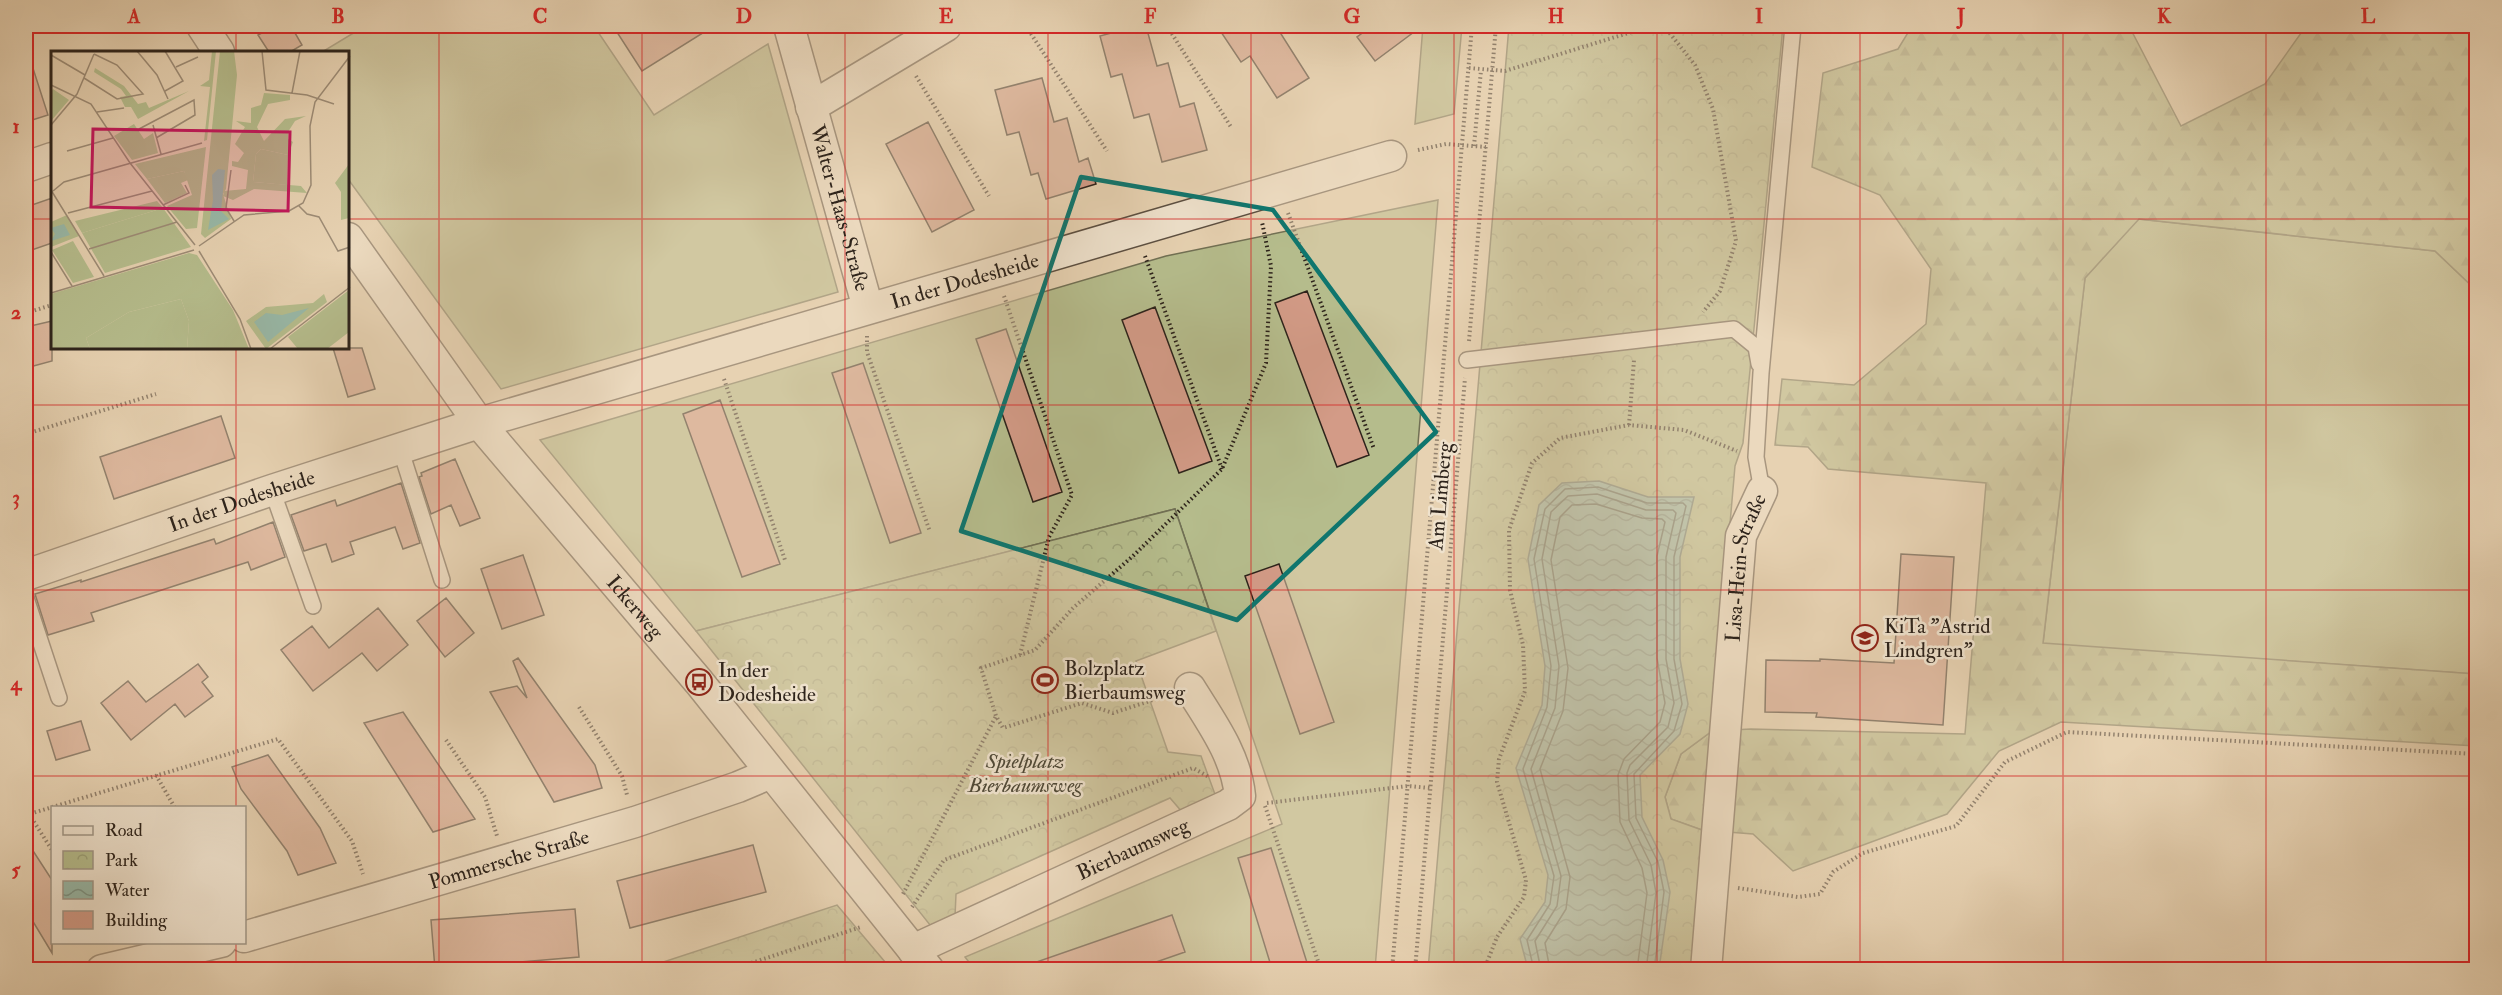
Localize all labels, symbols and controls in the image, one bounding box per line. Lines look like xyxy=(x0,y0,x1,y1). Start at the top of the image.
text: A xyxy=(127,4,141,29)
text: B xyxy=(331,4,345,29)
text: C xyxy=(533,4,547,29)
text: D xyxy=(736,4,752,29)
text: E xyxy=(939,4,954,29)
text: F xyxy=(1144,4,1157,29)
text: G xyxy=(1344,4,1361,29)
text: H xyxy=(1548,4,1564,29)
text: I xyxy=(1755,4,1763,29)
text: J xyxy=(1956,4,1965,29)
text: K xyxy=(2157,4,2172,29)
text: L xyxy=(2361,4,2376,29)
inset map xyxy=(51,51,350,350)
text: 1 xyxy=(12,114,20,139)
street label: Walter-Haas-Straße xyxy=(803,121,876,295)
street label: In der Dodesheide xyxy=(888,247,1042,316)
text: 2 xyxy=(11,300,21,325)
street label: Am Limberg xyxy=(1422,440,1459,552)
street label: In der Dodesheide xyxy=(165,464,319,539)
text: 3 xyxy=(12,485,20,510)
street label: Lisa-Hein-Straße xyxy=(1719,489,1773,643)
street label: Ickerweg xyxy=(600,570,670,645)
place label: KiTa "Astrid Lindgren" xyxy=(1884,613,1991,664)
school or university icon: KiTa "Astrid Lindgren" xyxy=(1850,623,1880,653)
place label: Bolzplatz Bierbaumsweg xyxy=(1064,655,1186,706)
place label: In der Dodesheide xyxy=(718,657,816,708)
sports icon: Bolzplatz Bierbaumsweg xyxy=(1030,665,1060,695)
bus stop icon: In der Dodesheide xyxy=(684,667,714,697)
text: 4 xyxy=(10,671,23,696)
park label: Spielplatz Bierbaumsweg xyxy=(967,748,1083,799)
legend xyxy=(51,806,246,944)
street label: Bierbaumsweg xyxy=(1072,811,1194,887)
text: Road xyxy=(105,819,143,842)
street label: Pommersche Straße xyxy=(426,823,593,896)
text: Park xyxy=(105,849,138,872)
text: 5 xyxy=(12,857,22,882)
text: Water xyxy=(104,879,149,902)
text: Building xyxy=(105,909,168,932)

